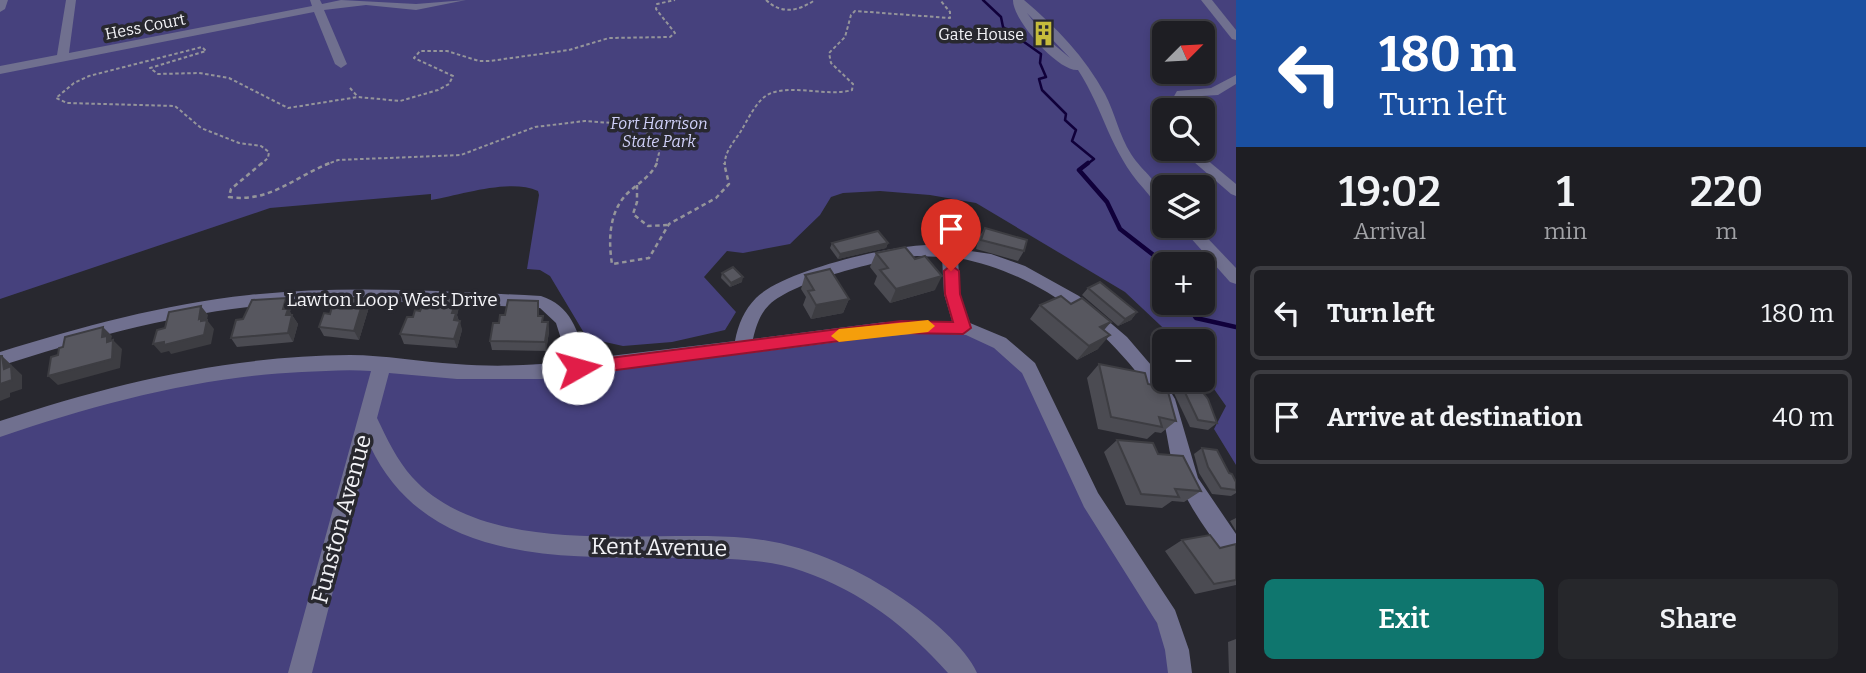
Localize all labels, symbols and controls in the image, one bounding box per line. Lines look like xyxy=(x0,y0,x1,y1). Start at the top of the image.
street label: Hess Court xyxy=(103,9,187,44)
building icon: Gate House xyxy=(1030,20,1058,48)
north arrow xyxy=(1152,21,1214,84)
map controls xyxy=(1152,21,1215,392)
place label: Gate House xyxy=(938,25,1024,44)
text: 180 m xyxy=(1379,25,1516,84)
icon: left xyxy=(1264,28,1355,119)
text: Turn left xyxy=(1379,85,1507,123)
button: search xyxy=(1152,98,1215,161)
park label: Fort Harrison State Park xyxy=(610,114,708,151)
text: 19:02 xyxy=(1339,167,1441,217)
text: 1 xyxy=(1556,167,1574,217)
text: 220 xyxy=(1690,167,1763,217)
button: layers xyxy=(1152,175,1215,238)
pin xyxy=(921,199,981,271)
icon: arrive xyxy=(932,210,970,248)
text: Arrival xyxy=(1353,217,1426,245)
text: min xyxy=(1544,217,1587,245)
text: m xyxy=(1716,217,1737,245)
button: + xyxy=(1152,252,1215,315)
street label: Lawton Loop West Drive xyxy=(286,288,498,311)
icon: left xyxy=(1268,294,1306,332)
text: Turn left xyxy=(1327,298,1435,329)
text: 180 m xyxy=(1761,298,1834,329)
button: − xyxy=(1152,329,1215,392)
position arrow xyxy=(541,331,615,405)
icon: arrive xyxy=(1268,398,1306,436)
text: Arrive at destination xyxy=(1327,402,1582,433)
text: 40 m xyxy=(1772,402,1834,433)
street label: Funston Avenue xyxy=(305,431,377,607)
street label: Kent Avenue xyxy=(591,532,727,562)
button: Exit xyxy=(1264,579,1544,659)
button: Share xyxy=(1558,579,1838,659)

